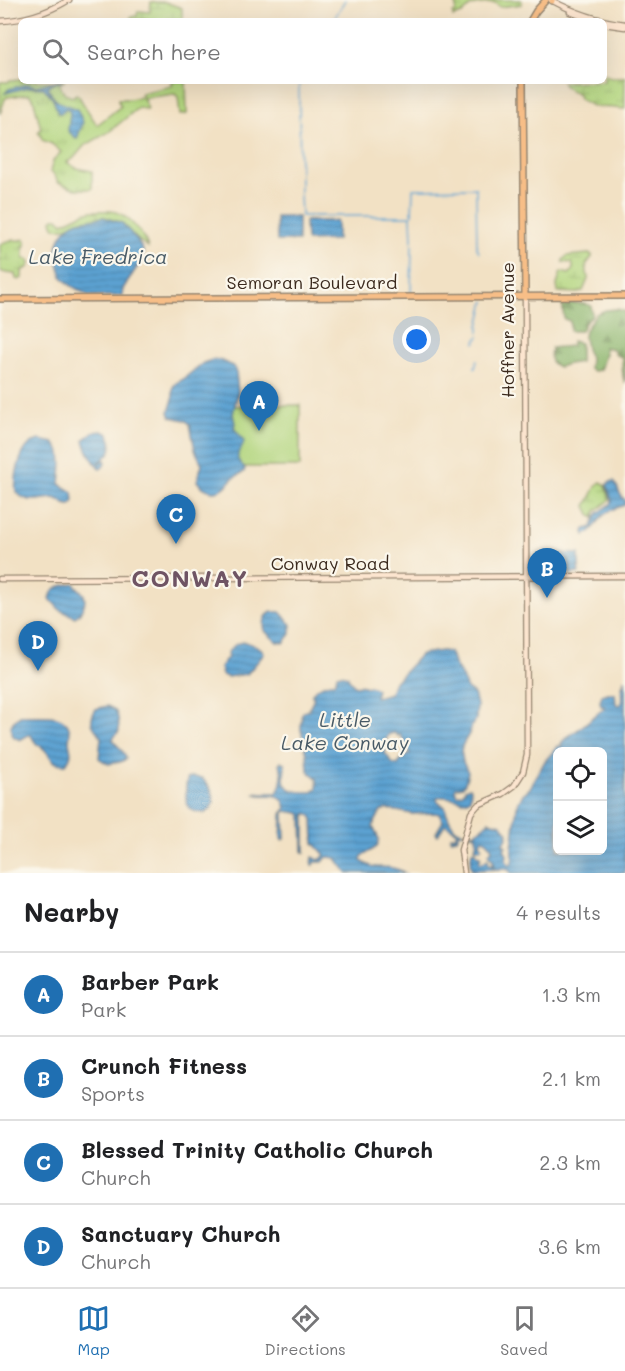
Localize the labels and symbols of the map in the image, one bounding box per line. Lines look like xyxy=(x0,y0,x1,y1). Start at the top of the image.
water label: Lake Fredrica xyxy=(28,243,168,269)
street label: Hoffner Avenue xyxy=(495,262,519,398)
street label: Semoran Boulevard xyxy=(227,270,397,294)
your location xyxy=(402,325,431,354)
pin: A xyxy=(240,382,278,431)
pin: C xyxy=(156,494,195,544)
pin: B xyxy=(528,548,566,598)
street label: Conway Road xyxy=(271,551,389,575)
district label: CONWAY xyxy=(131,562,249,593)
pin: D xyxy=(18,622,57,671)
water label: Little Lake Conway xyxy=(281,706,410,755)

